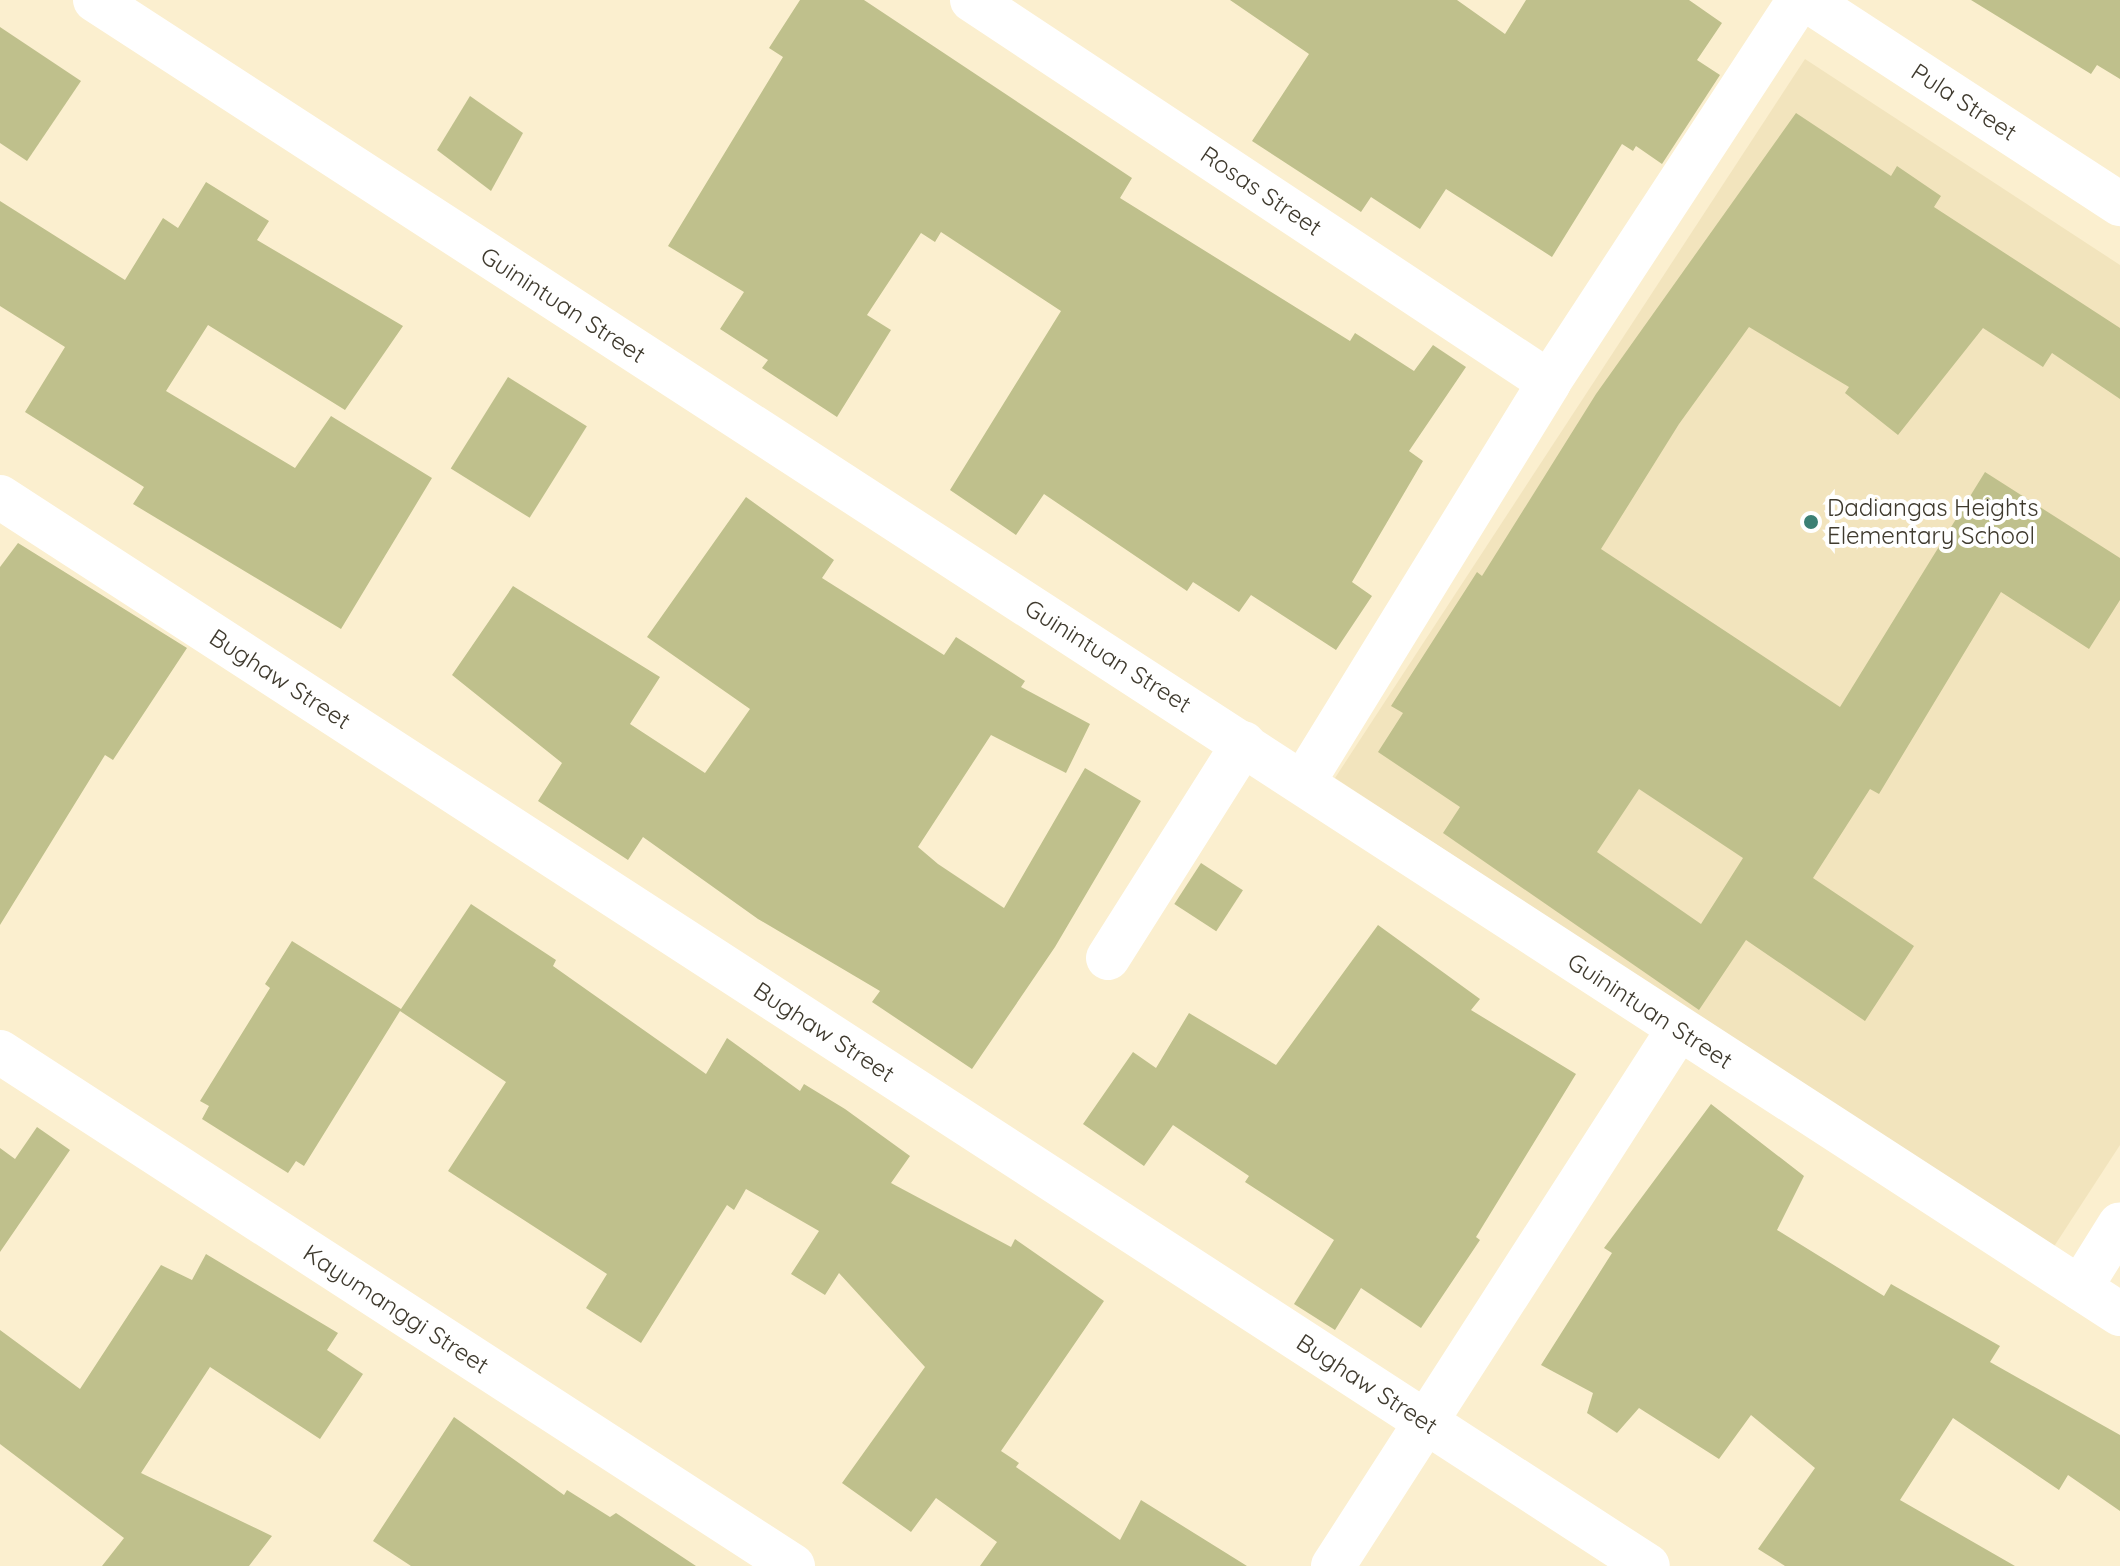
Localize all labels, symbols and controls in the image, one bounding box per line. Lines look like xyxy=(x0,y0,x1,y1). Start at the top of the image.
street label: Pula Street xyxy=(1906,57,2022,147)
street label: Rosas Street xyxy=(1195,140,1327,242)
street label: Guinintuan Street xyxy=(475,241,651,369)
place label: Dadiangas Heights Elementary School xyxy=(1827,494,2039,550)
marker: Dadiangas Heights Elementary School xyxy=(1802,513,1820,531)
street label: Guinintuan Street xyxy=(1020,593,1196,719)
street label: Bughaw Street xyxy=(204,623,356,735)
street label: Guinintuan Street xyxy=(1562,947,1738,1075)
street label: Bughaw Street xyxy=(748,976,900,1088)
street label: Kayumanggi Street xyxy=(298,1238,494,1380)
street label: Bughaw Street xyxy=(1291,1328,1443,1440)

